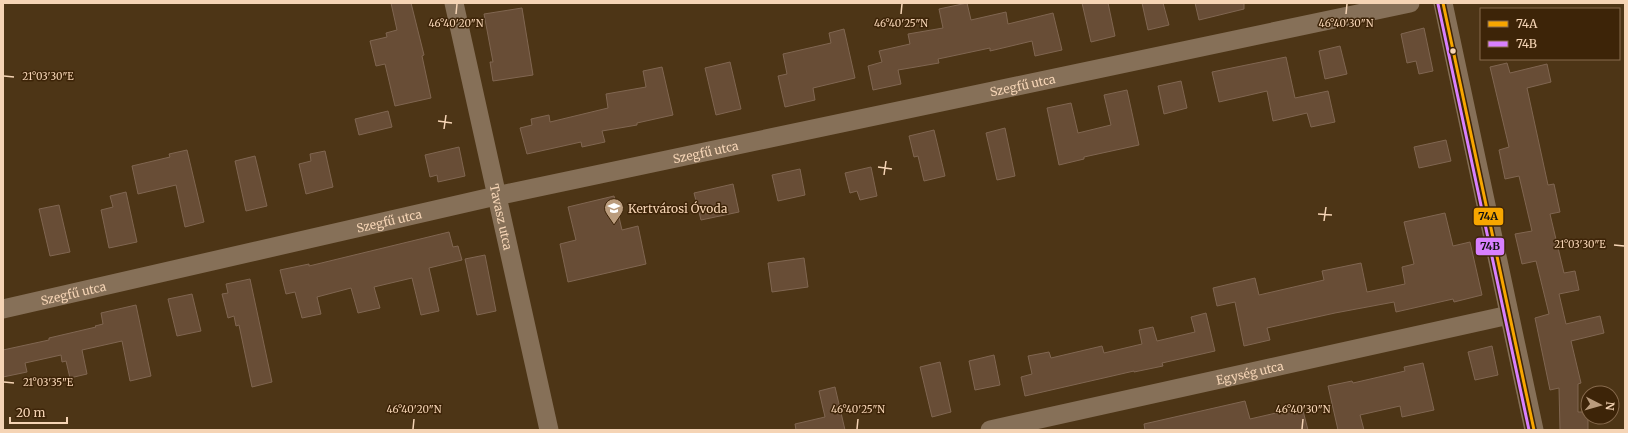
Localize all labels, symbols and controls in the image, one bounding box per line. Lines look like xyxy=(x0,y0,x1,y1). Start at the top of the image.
legend xyxy=(1480,8,1620,60)
text: 74A xyxy=(1516,16,1538,31)
text: 46°40'20"N xyxy=(429,17,484,30)
text: 46°40'25"N xyxy=(874,17,928,30)
text: 46°40'30"N xyxy=(1319,17,1374,30)
text: 74B xyxy=(1516,36,1537,51)
unlabelled marker xyxy=(1448,46,1458,56)
text: 21°03'30"E xyxy=(22,70,74,83)
street label: Szegfű utca xyxy=(989,70,1057,99)
street label: Szegfű utca xyxy=(672,137,740,166)
street label: Tavasz utca xyxy=(487,182,516,252)
school or university icon: Kertvárosi Óvoda xyxy=(603,197,625,225)
place label: Kertvárosi Óvoda xyxy=(628,201,728,216)
street label: Szegfű utca xyxy=(355,206,424,235)
line badge: 74A xyxy=(1473,207,1504,226)
text: 74A xyxy=(1478,209,1498,223)
line badge: 74B xyxy=(1475,237,1505,256)
text: 21°03'30"E xyxy=(1554,238,1606,251)
text: 74B xyxy=(1480,239,1500,253)
street label: Szegfű utca xyxy=(39,278,108,308)
street label: Egység utca xyxy=(1215,358,1285,387)
text: 21°03'35"E xyxy=(23,376,74,389)
north arrow xyxy=(1580,385,1620,425)
scale bar xyxy=(10,399,67,425)
text: N xyxy=(1602,401,1617,411)
text: 46°40'20"N xyxy=(387,403,442,416)
text: 46°40'25"N xyxy=(831,403,885,416)
text: 46°40'30"N xyxy=(1276,403,1331,416)
text: 20 m xyxy=(16,405,45,420)

